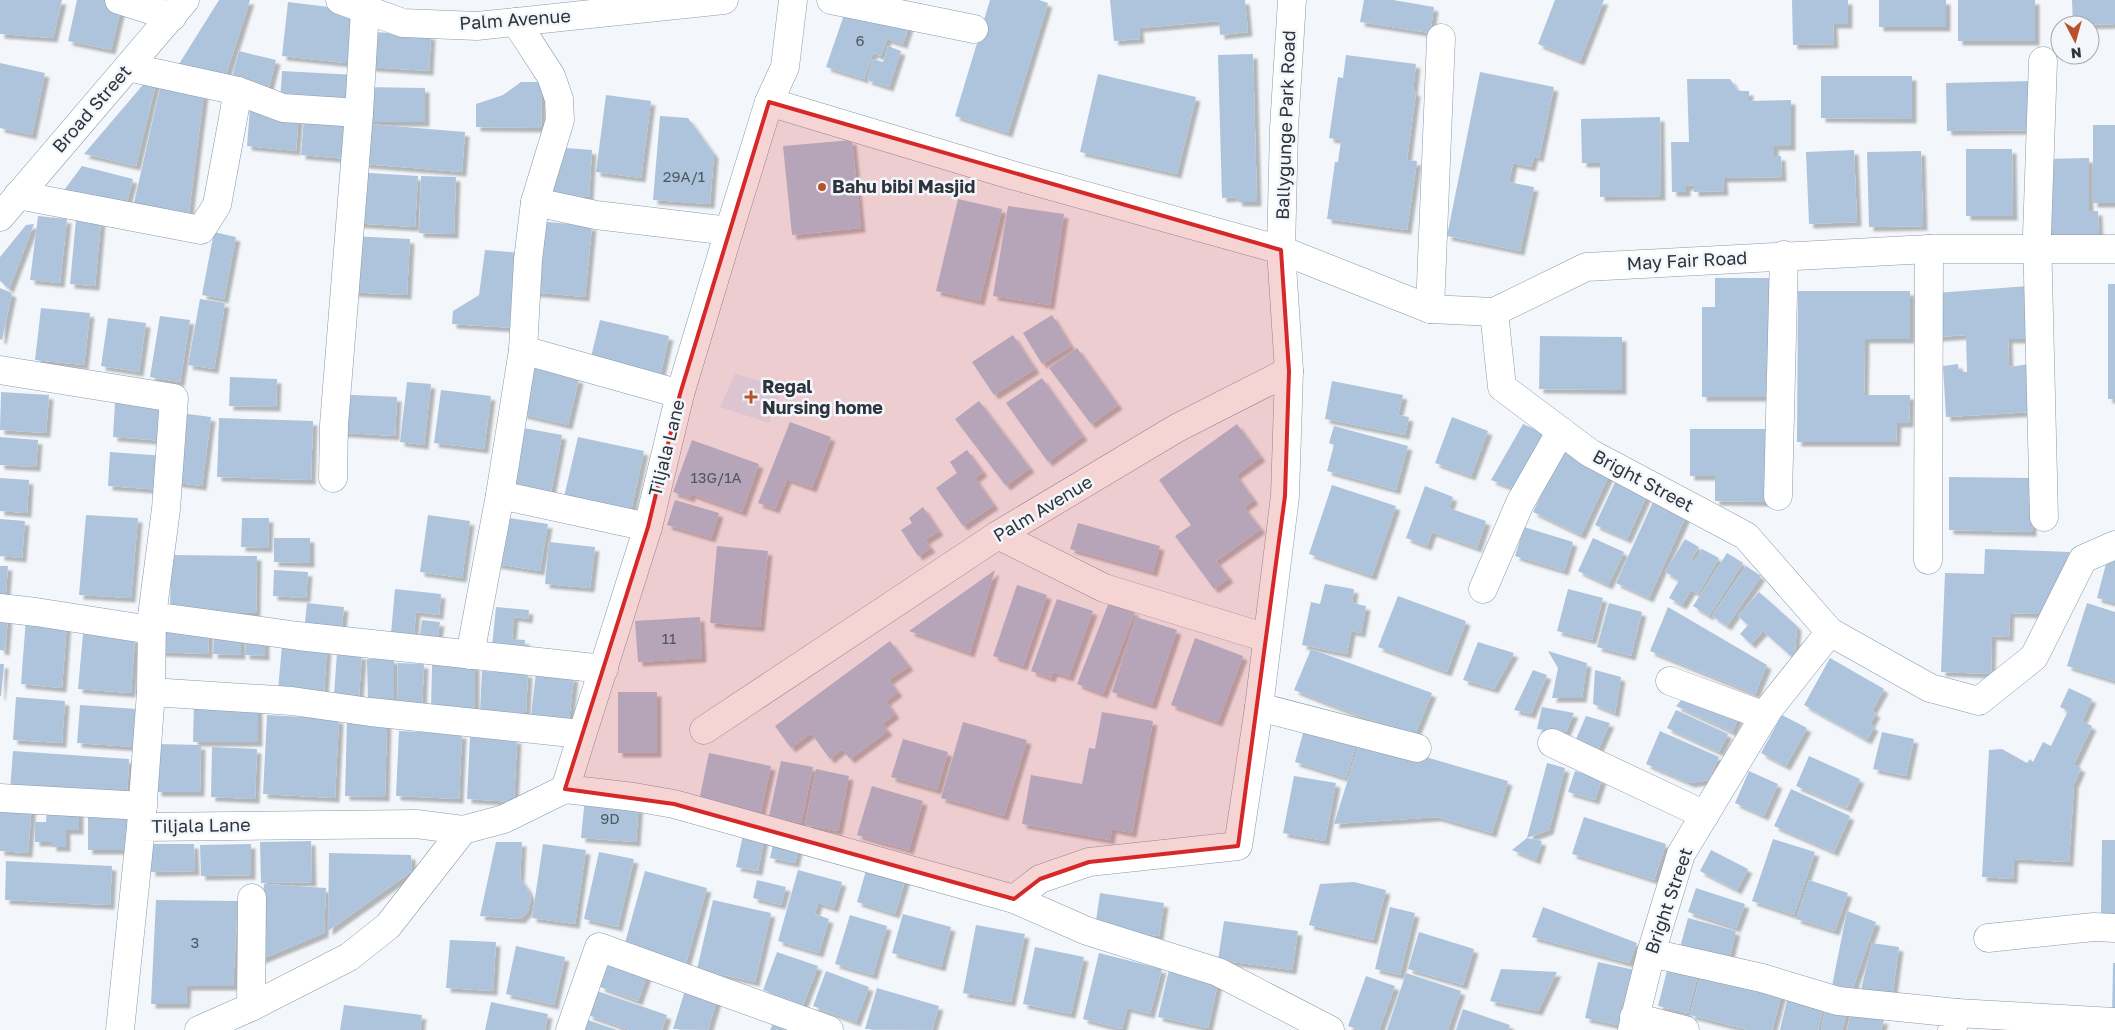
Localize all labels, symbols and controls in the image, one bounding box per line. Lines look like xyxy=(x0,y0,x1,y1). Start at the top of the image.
street label: Palm Avenue xyxy=(459,4,571,34)
north arrow xyxy=(2050,15,2100,65)
street label: Ballygunge Park Road xyxy=(1271,30,1299,220)
house number: 6 xyxy=(855,31,865,49)
text: N xyxy=(2070,44,2083,62)
street label: Broad Street xyxy=(47,60,135,157)
house number: 29A/1 xyxy=(663,167,705,185)
place label: Bahu bibi Masjid xyxy=(832,175,975,197)
marker: Bahu bibi Masjid xyxy=(816,181,828,193)
street label: May Fair Road xyxy=(1626,246,1748,274)
place label: Regal Nursing home xyxy=(762,375,883,418)
marker: Regal Nursing home xyxy=(744,390,758,404)
street label: Tiljala Lane xyxy=(643,397,689,499)
street label: Bright Street xyxy=(1589,444,1698,516)
house number: 13G/1A xyxy=(690,468,742,486)
street label: Palm Avenue xyxy=(989,470,1096,546)
house number: 11 xyxy=(662,629,676,647)
house number: 9D xyxy=(600,809,620,827)
street label: Tiljala Lane xyxy=(151,813,251,837)
street label: Bright Street xyxy=(1640,845,1696,957)
house number: 3 xyxy=(191,933,199,951)

